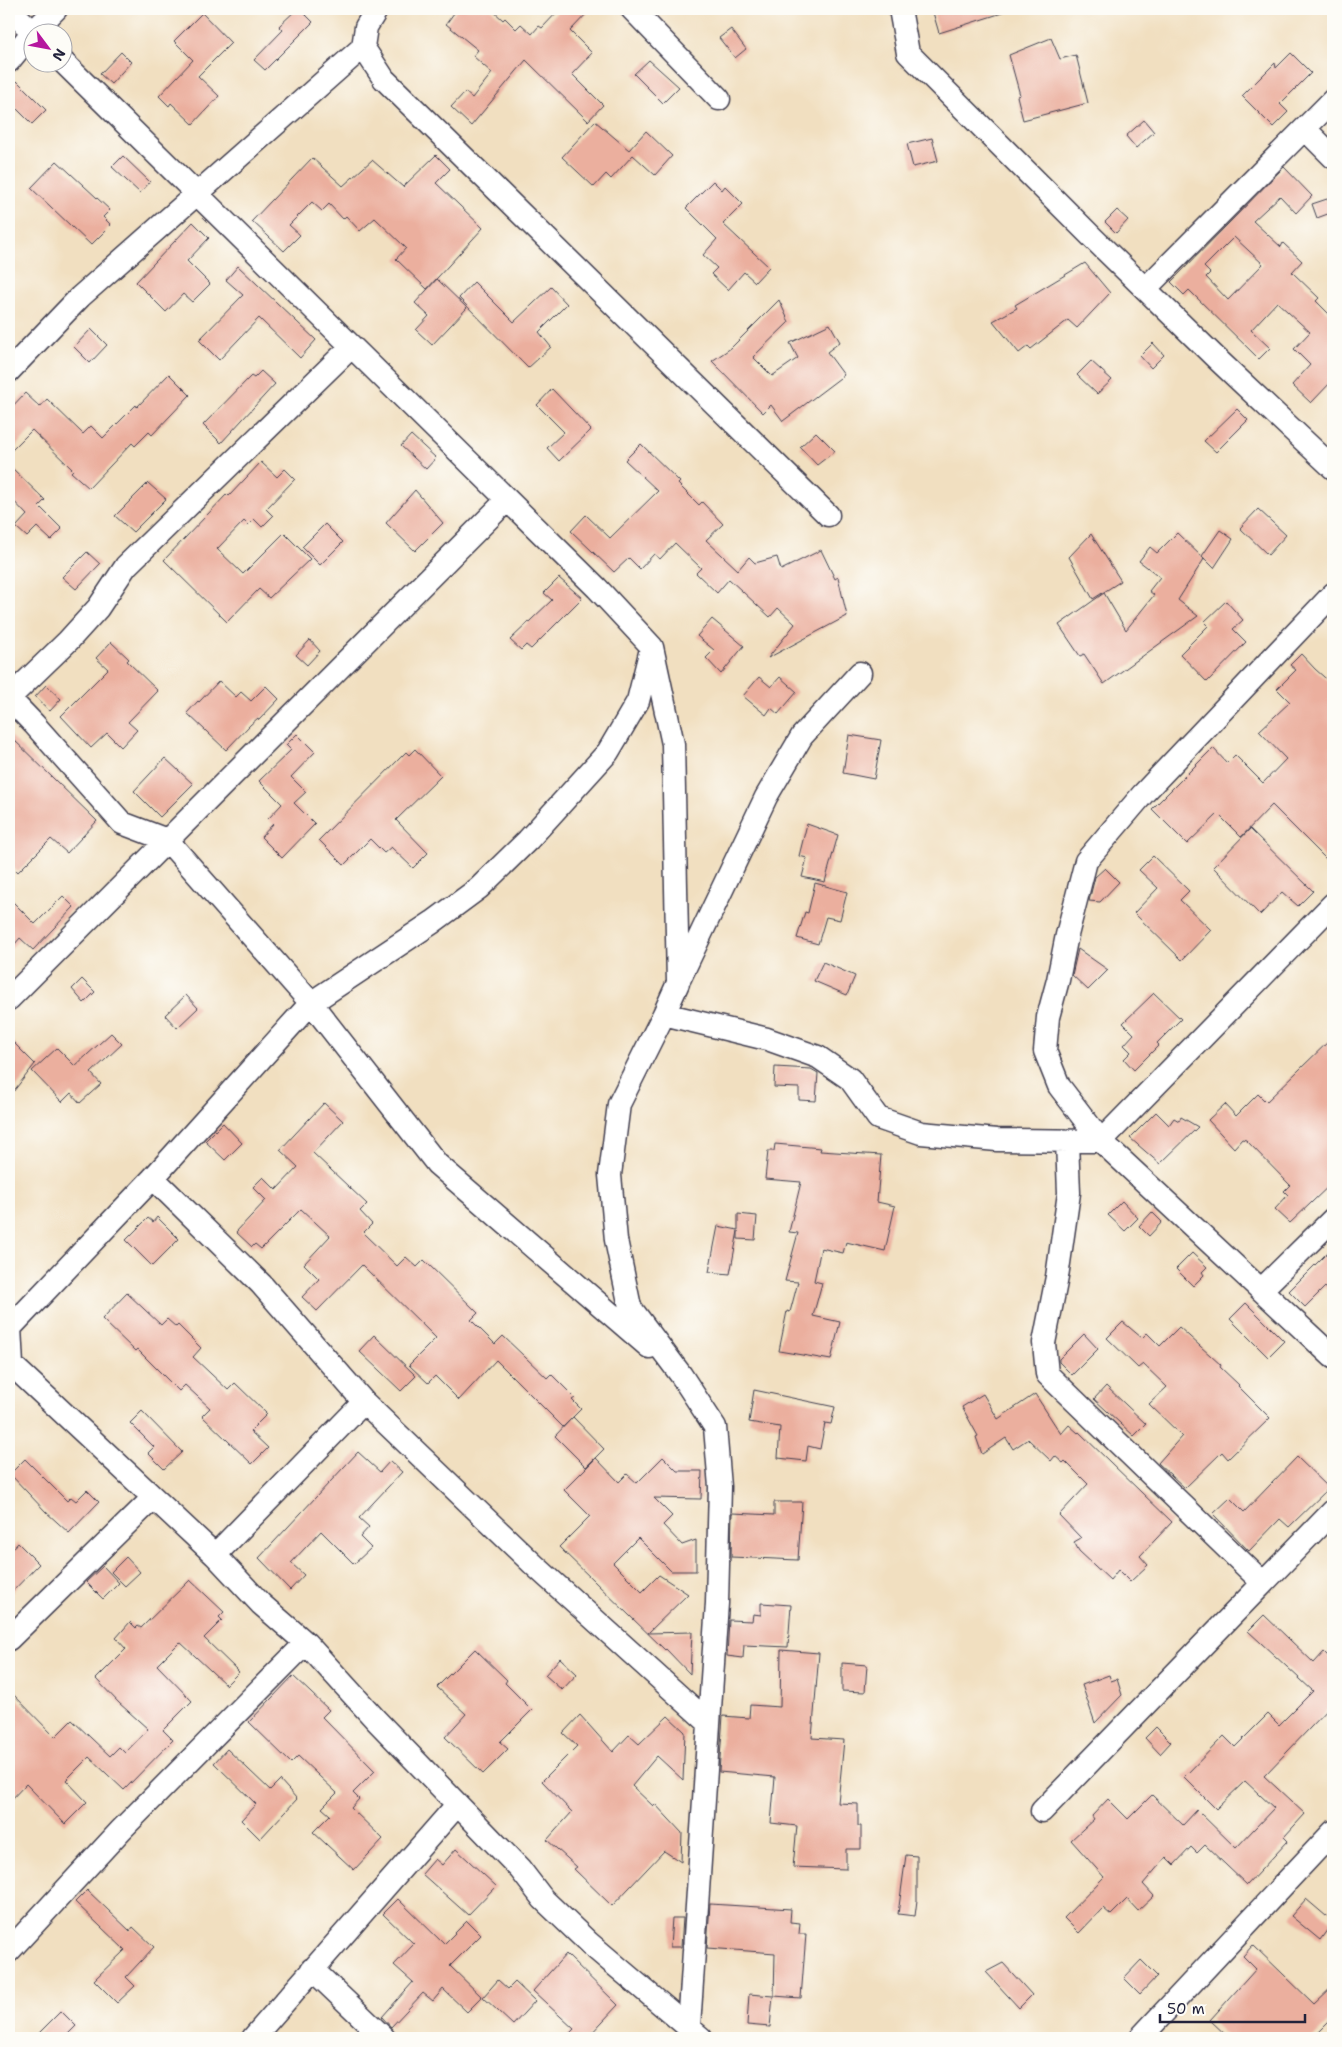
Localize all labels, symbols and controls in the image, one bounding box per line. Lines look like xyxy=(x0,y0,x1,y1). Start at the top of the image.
north arrow xyxy=(22,22,72,72)
text: N xyxy=(48,45,70,64)
scale bar xyxy=(1160,1992,1304,2024)
text: 50 m xyxy=(1167,1999,1205,2019)

